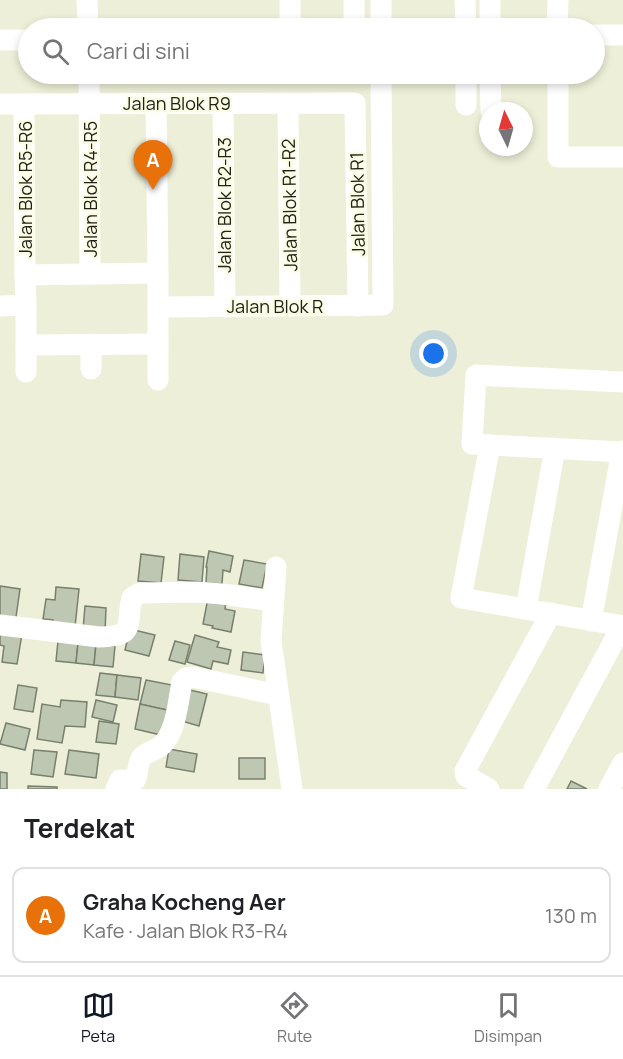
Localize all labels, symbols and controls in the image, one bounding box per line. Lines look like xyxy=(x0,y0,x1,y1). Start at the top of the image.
search box xyxy=(18,18,605,84)
icon: search xyxy=(39,35,72,68)
text: Cari di sini xyxy=(87,36,190,66)
street label: Jalan Blok R9 xyxy=(123,91,231,115)
north arrow xyxy=(479,102,533,156)
street label: Jalan Blok R5-R6 xyxy=(13,120,37,258)
street label: Jalan Blok R4-R5 xyxy=(78,121,102,257)
street label: Jalan Blok R2-R3 xyxy=(212,137,236,273)
street label: Jalan Blok R1-R2 xyxy=(276,138,302,272)
pin: A xyxy=(134,140,172,190)
street label: Jalan Blok R1 xyxy=(344,152,370,256)
street label: Jalan Blok R xyxy=(227,294,323,318)
your location xyxy=(419,339,448,368)
text: Terdekat xyxy=(24,810,135,846)
text: Graha Kocheng Aer xyxy=(83,887,286,917)
text: A xyxy=(39,902,52,929)
text: 130 m xyxy=(545,902,597,929)
text: Kafe · Jalan Blok R3-R4 xyxy=(83,917,288,944)
tab: Peta xyxy=(81,989,115,1047)
tab: Rute xyxy=(277,989,312,1047)
tab: Disimpan xyxy=(474,989,542,1047)

